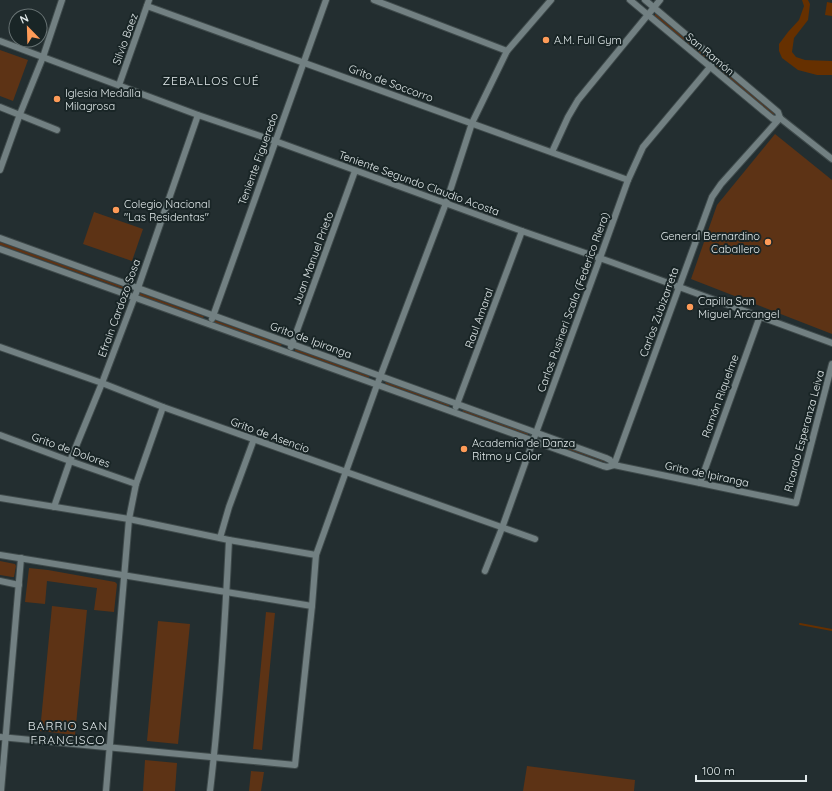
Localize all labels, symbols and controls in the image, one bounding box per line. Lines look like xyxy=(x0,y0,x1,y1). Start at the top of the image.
north arrow xyxy=(8,8,48,48)
text: N xyxy=(18,11,31,27)
street label: Silvio Baez xyxy=(109,11,141,67)
street label: San Ramón xyxy=(683,30,737,78)
place label: A.M. Full Gym xyxy=(554,33,622,47)
marker: A.M. Full Gym xyxy=(541,35,551,45)
street label: Grito de Soccorro xyxy=(347,61,436,105)
district label: ZEBALLOS CUÉ xyxy=(162,73,260,88)
place label: Iglesia Medalla Milagrosa xyxy=(65,86,141,113)
marker: Iglesia Medalla Milagrosa xyxy=(52,94,62,104)
street label: Teniente Figueredo xyxy=(235,111,281,207)
street label: Teniente Segundo Claudio Acosta xyxy=(337,147,501,219)
place label: Colegio Nacional "Las Residentas" xyxy=(124,197,210,224)
marker: Colegio Nacional "Las Residentas" xyxy=(111,205,121,215)
street label: Juan Manuel Prieto xyxy=(290,209,337,307)
street label: Carlos Pusineri Scala (Federico Riera) xyxy=(534,210,612,394)
place label: General Bernardino Caballero xyxy=(661,229,760,256)
marker: General Bernardino Caballero xyxy=(763,237,773,247)
street label: Efrain Cardozo Sosa xyxy=(95,257,143,359)
street label: Carlos Zubizarreta xyxy=(636,265,682,359)
street label: Raul Amaral xyxy=(462,286,496,350)
place label: Capilla San Miguel Arcangel xyxy=(698,294,779,321)
marker: Capilla San Miguel Arcangel xyxy=(685,302,695,312)
street label: Grito de Ipiranga xyxy=(268,319,354,361)
street label: Ramón Riquelme xyxy=(698,352,742,440)
street label: Ricardo Esperanza Leiva xyxy=(781,369,827,493)
street label: Grito de Asencio xyxy=(229,414,312,456)
street label: Grito de Dolores xyxy=(30,429,112,471)
place label: Academia de Danza Ritmo y Color xyxy=(472,436,575,463)
marker: Academia de Danza Ritmo y Color xyxy=(459,444,469,454)
street label: Grito de Ipiranga xyxy=(664,458,750,490)
district label: BARRIO SAN FRANCISCO xyxy=(28,718,108,747)
scale bar xyxy=(696,757,806,783)
text: 100 m xyxy=(702,763,735,778)

